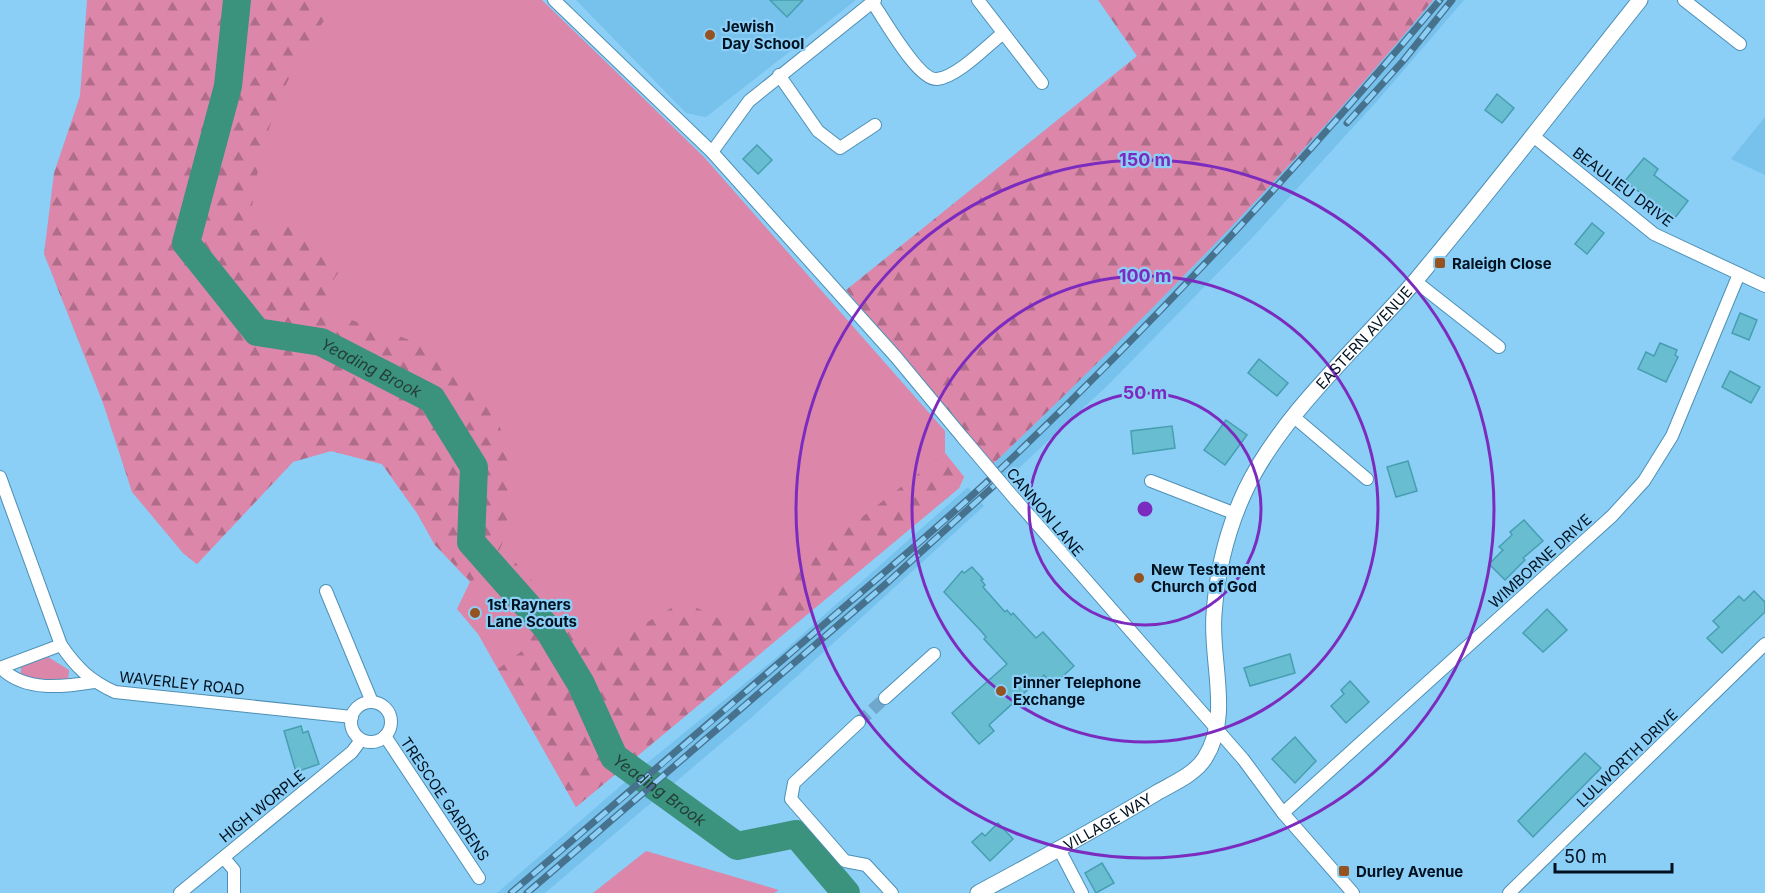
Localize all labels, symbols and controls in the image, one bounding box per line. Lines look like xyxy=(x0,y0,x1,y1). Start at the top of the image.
place label: Jewish Day School xyxy=(722,17,804,53)
marker: Jewish Day School xyxy=(703,28,717,42)
street label: BEAULIEU DRIVE xyxy=(1569,143,1677,231)
text: 150 m xyxy=(1119,149,1171,170)
place label: Raleigh Close xyxy=(1452,254,1552,273)
marker: Raleigh Close xyxy=(1433,256,1447,270)
text: 100 m xyxy=(1119,265,1171,286)
street label: EASTERN AVENUE xyxy=(1311,282,1416,393)
water label: Yeading Brook xyxy=(317,334,425,402)
text: 50 m xyxy=(1123,382,1167,403)
street label: CANNON LANE xyxy=(1002,464,1088,560)
centre of rings xyxy=(1135,499,1155,519)
street label: WIMBORNE DRIVE xyxy=(1485,510,1595,612)
place label: New Testament Church of God xyxy=(1151,560,1266,596)
marker: New Testament Church of God xyxy=(1132,571,1146,585)
place label: 1st Rayners Lane Scouts xyxy=(487,595,577,631)
marker: 1st Rayners Lane Scouts xyxy=(468,606,482,620)
street label: WAVERLEY ROAD xyxy=(118,667,246,699)
place label: Pinner Telephone Exchange xyxy=(1013,673,1141,709)
marker: Pinner Telephone Exchange xyxy=(994,684,1008,698)
street label: LULWORTH DRIVE xyxy=(1573,705,1681,811)
street label: TRESCOE GARDENS xyxy=(397,733,493,865)
water label: Yeading Brook xyxy=(609,749,710,831)
street label: HIGH WORPLE xyxy=(215,766,309,846)
street label: VILLAGE WAY xyxy=(1060,788,1155,854)
scale bar xyxy=(1555,836,1672,874)
text: 50 m xyxy=(1564,846,1607,867)
place label: Durley Avenue xyxy=(1356,862,1463,881)
marker: Durley Avenue xyxy=(1337,864,1351,878)

